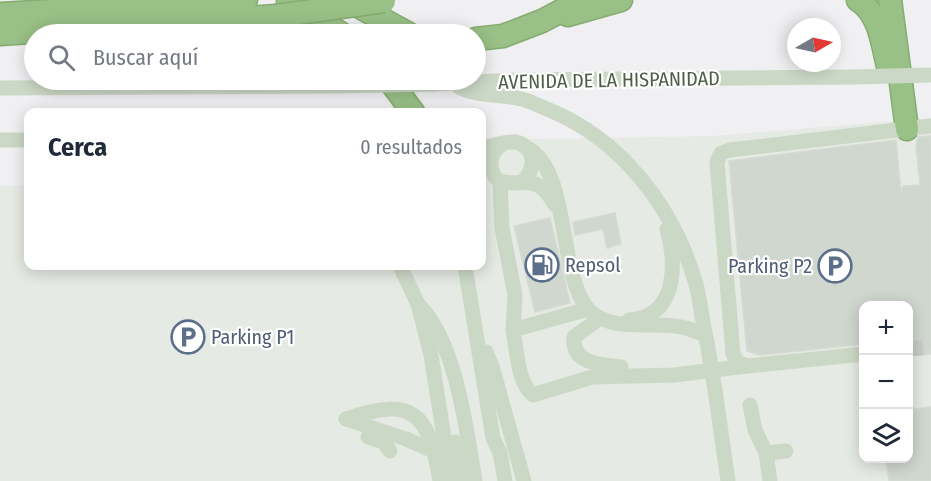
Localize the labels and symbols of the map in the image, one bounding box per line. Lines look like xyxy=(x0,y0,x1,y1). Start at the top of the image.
north arrow xyxy=(787,18,841,72)
street label: AVENIDA DE LA HISPANIDAD xyxy=(498,66,720,94)
fuel station icon: Repsol xyxy=(524,247,560,283)
parking icon: Parking P2 xyxy=(817,248,853,284)
place label: Repsol xyxy=(565,253,620,277)
place label: Parking P2 xyxy=(728,254,812,278)
parking icon: Parking P1 xyxy=(170,319,206,355)
place label: Parking P1 xyxy=(211,325,294,349)

